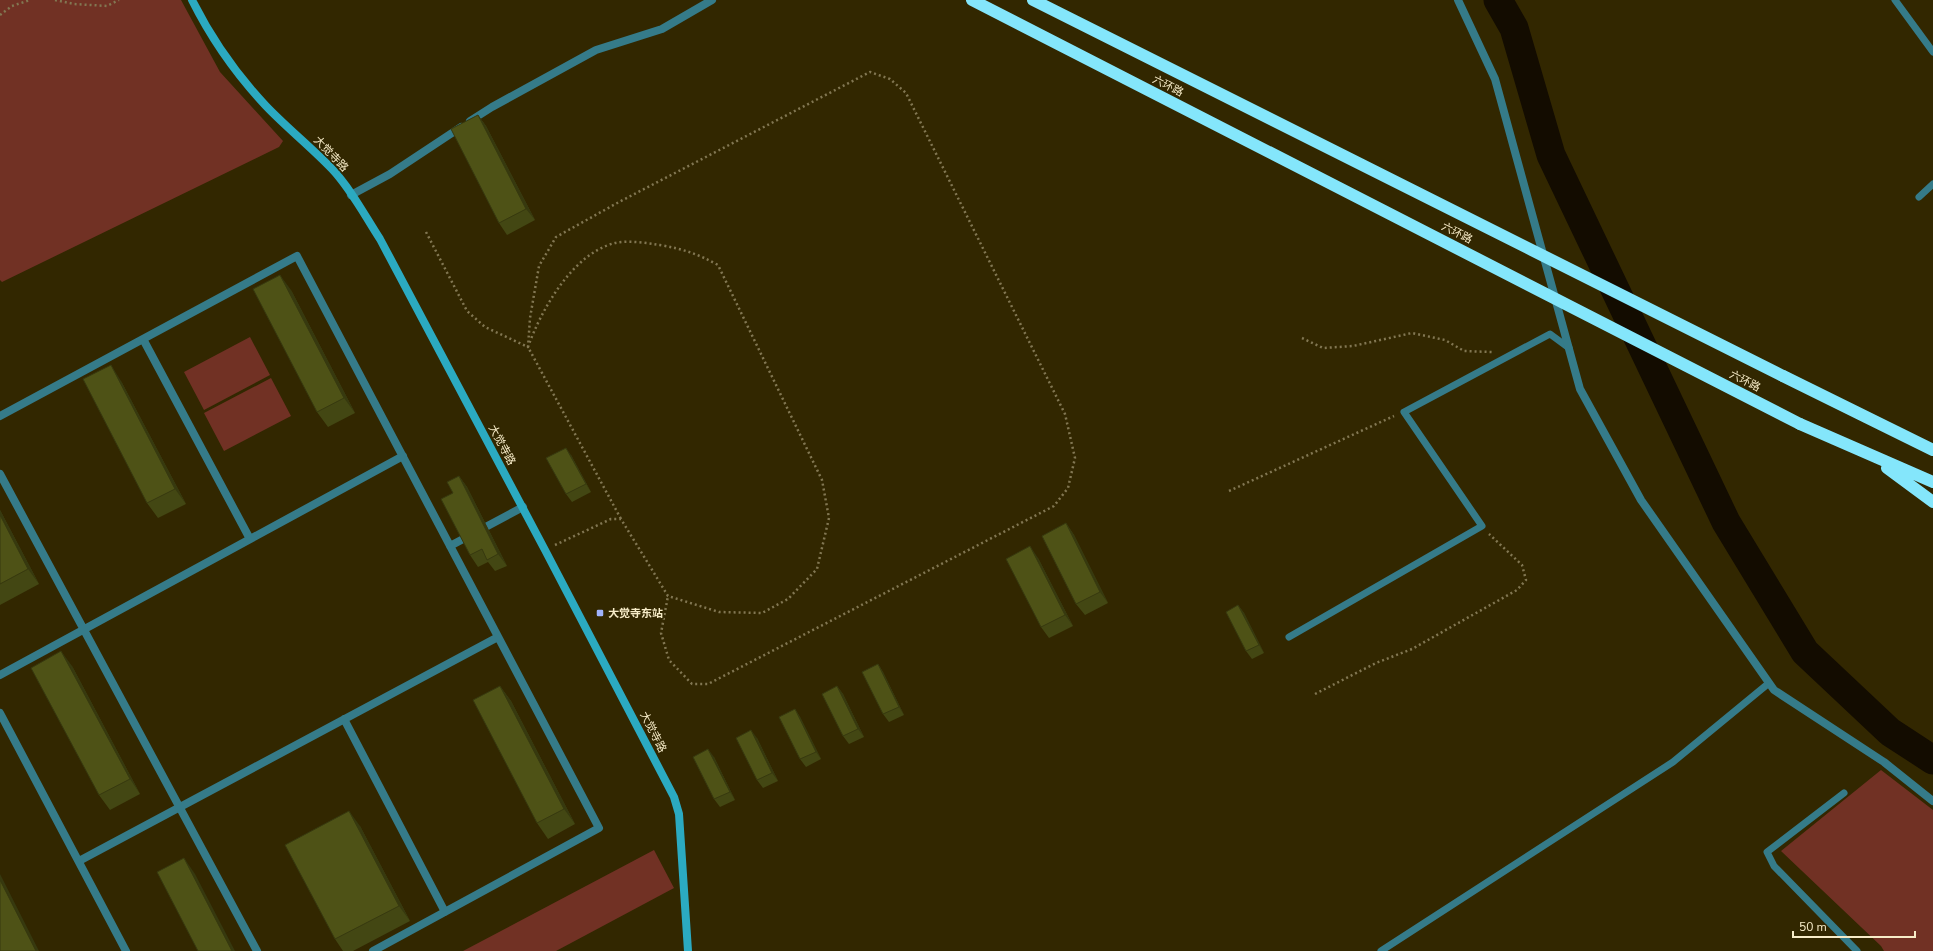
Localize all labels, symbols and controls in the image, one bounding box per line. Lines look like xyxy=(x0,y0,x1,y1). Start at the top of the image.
street label: 六环路 xyxy=(1150,72,1186,100)
street label: 大觉寺路 xyxy=(310,133,352,175)
street label: 六环路 xyxy=(1439,219,1475,247)
street label: 六环路 xyxy=(1727,367,1763,395)
street label: 大觉寺路 xyxy=(485,422,519,468)
place label: 大觉寺东站 xyxy=(608,606,663,621)
marker: 大觉寺东站 xyxy=(595,608,605,618)
street label: 大觉寺路 xyxy=(636,709,670,755)
scale bar xyxy=(1793,913,1915,939)
text: 50 m xyxy=(1799,919,1827,935)

